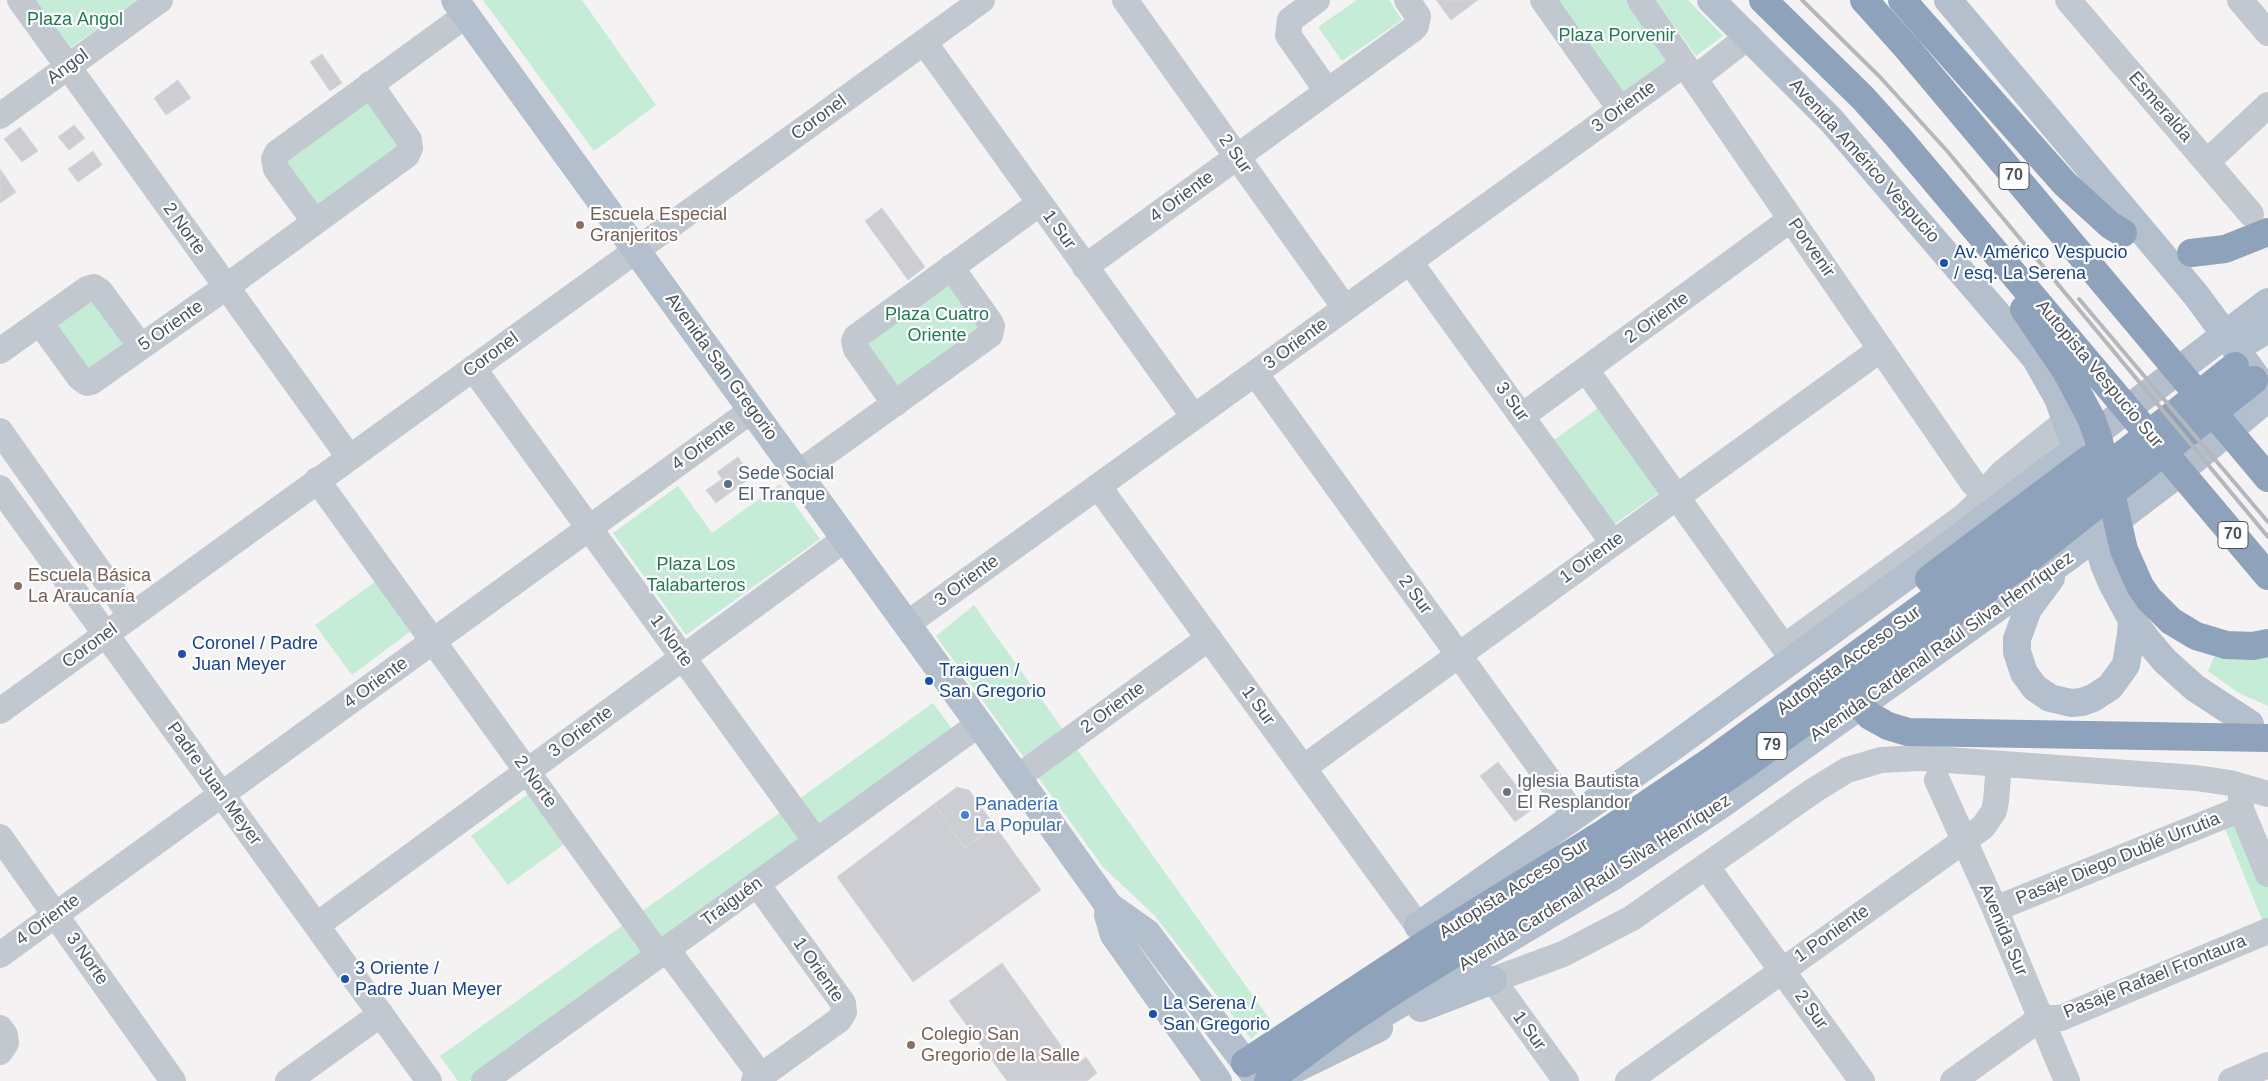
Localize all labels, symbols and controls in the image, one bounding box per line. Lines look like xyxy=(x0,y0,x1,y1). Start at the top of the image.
park label: Plaza Angol xyxy=(27,9,123,31)
park label: Plaza Porvenir xyxy=(1558,25,1676,47)
street label: Angol xyxy=(43,45,93,89)
street label: Esmeralda xyxy=(2124,67,2196,147)
street label: Avenida Américo Vespucio xyxy=(1784,74,1944,248)
street label: 3 Oriente xyxy=(1588,77,1660,137)
street label: Coronel xyxy=(787,91,851,145)
street label: 2 Sur xyxy=(1214,130,1256,178)
road number: 70 xyxy=(1999,162,2029,190)
street label: 4 Oriente xyxy=(1146,167,1218,227)
street label: 2 Norte xyxy=(158,199,210,259)
place label: Escuela Especial Granjeritos xyxy=(590,204,727,246)
street label: 1 Sur xyxy=(1038,206,1080,254)
street label: Porvenir xyxy=(1783,214,1839,282)
marker: Escuela Especial Granjeritos xyxy=(574,219,586,231)
place label: Av. Américo Vespucio / esq. La Serena xyxy=(1954,242,2127,284)
marker: Av. Américo Vespucio / esq. La Serena xyxy=(1938,257,1950,269)
street label: 2 Oriente xyxy=(1621,288,1693,348)
street label: Avenida San Gregorio xyxy=(660,289,782,445)
street label: 5 Oriente xyxy=(134,296,208,356)
street label: Autopista Vespucio Sur xyxy=(2031,296,2167,452)
park label: Plaza Cuatro Oriente xyxy=(885,304,989,346)
street label: 3 Oriente xyxy=(1260,314,1332,374)
street label: Coronel xyxy=(459,328,523,382)
street label: 3 Sur xyxy=(1491,378,1533,426)
street label: 4 Oriente xyxy=(668,415,740,475)
place label: Sede Social El Tranque xyxy=(738,463,834,506)
marker: Sede Social El Tranque xyxy=(722,478,734,490)
road number: 70 xyxy=(2218,522,2248,548)
street label: 1 Oriente xyxy=(1556,528,1628,588)
street label: Avenida Cardenal Raúl Silva Henríquez xyxy=(1806,547,2078,747)
street label: 3 Oriente xyxy=(931,551,1003,611)
park label: Plaza Los Talabarteros xyxy=(646,554,746,596)
place label: Escuela Básica La Araucanía xyxy=(28,565,151,608)
street label: 2 Sur xyxy=(1394,571,1436,619)
marker: Escuela Básica La Araucanía xyxy=(12,580,24,592)
street label: Autopista Acceso Sur xyxy=(1773,602,1925,720)
street label: 1 Norte xyxy=(645,611,697,671)
street label: Coronel xyxy=(58,619,122,673)
place label: Coronel / Padre Juan Meyer xyxy=(192,633,318,676)
marker: Coronel / Padre Juan Meyer xyxy=(176,648,188,660)
street label: 4 Oriente xyxy=(340,653,412,713)
place label: Traiguen / San Gregorio xyxy=(939,660,1046,702)
marker: Traiguen / San Gregorio xyxy=(923,675,935,687)
street label: 2 Oriente xyxy=(1077,678,1149,738)
street label: 1 Sur xyxy=(1237,682,1279,730)
street label: 3 Oriente xyxy=(545,702,617,762)
street label: Padre Juan Meyer xyxy=(162,718,266,850)
road number: 79 xyxy=(1757,732,1787,759)
street label: 2 Norte xyxy=(509,752,561,812)
place label: Iglesia Bautista El Resplandor xyxy=(1517,771,1639,814)
marker: Iglesia Bautista El Resplandor xyxy=(1501,786,1513,798)
street label: Avenida Cardenal Raúl Silva Henríquez xyxy=(1455,790,1735,976)
place label: Panadería La Popular xyxy=(975,794,1062,836)
street label: Pasaje Diego Dublé Urrutia xyxy=(2013,808,2223,910)
marker: Panadería La Popular xyxy=(959,809,971,821)
street label: Autopista Acceso Sur xyxy=(1435,834,1593,944)
street label: Traiguén xyxy=(697,873,767,931)
street label: Avenida Sur xyxy=(1974,881,2032,979)
street label: 4 Oriente xyxy=(12,890,84,950)
street label: 1 Poniente xyxy=(1791,900,1873,968)
street label: 3 Norte xyxy=(61,929,113,989)
street label: Pasaje Rafael Frontaura xyxy=(2061,930,2249,1024)
street label: 1 Oriente xyxy=(788,933,848,1007)
place label: 3 Oriente / Padre Juan Meyer xyxy=(355,958,502,1001)
marker: 3 Oriente / Padre Juan Meyer xyxy=(339,973,351,985)
street label: 2 Sur xyxy=(1790,986,1832,1034)
place label: La Serena / San Gregorio xyxy=(1163,993,1270,1036)
street label: 1 Sur xyxy=(1508,1007,1550,1055)
marker: La Serena / San Gregorio xyxy=(1147,1008,1159,1020)
place label: Colegio San Gregorio de la Salle xyxy=(921,1024,1080,1066)
marker: Colegio San Gregorio de la Salle xyxy=(905,1039,917,1051)

